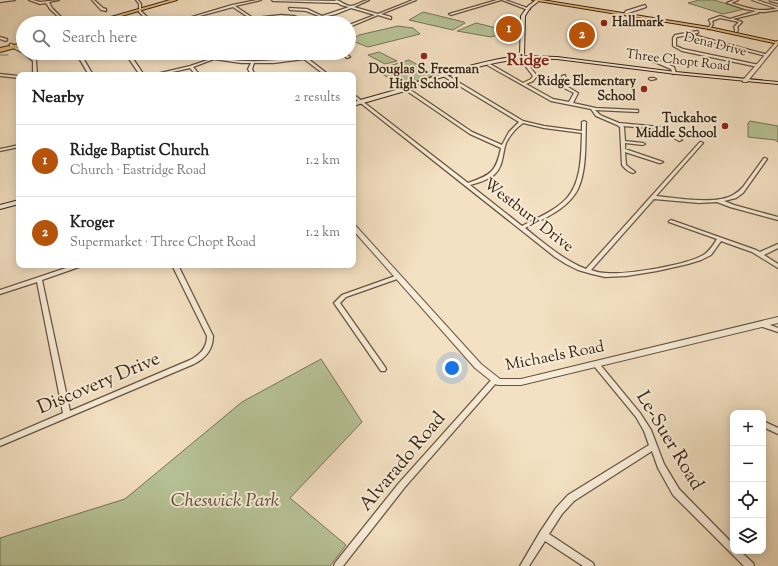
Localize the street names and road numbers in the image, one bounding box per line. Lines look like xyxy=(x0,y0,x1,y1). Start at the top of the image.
street label: Dena Drive xyxy=(682,29,748,61)
street label: Three Chopt Road xyxy=(625,46,732,76)
street label: Westbury Drive xyxy=(478,173,578,259)
street label: Michaels Road xyxy=(504,336,606,378)
street label: Discovery Drive xyxy=(33,346,165,422)
street label: Le-Suer Road xyxy=(629,386,709,496)
street label: Alvarado Road xyxy=(353,406,453,518)

